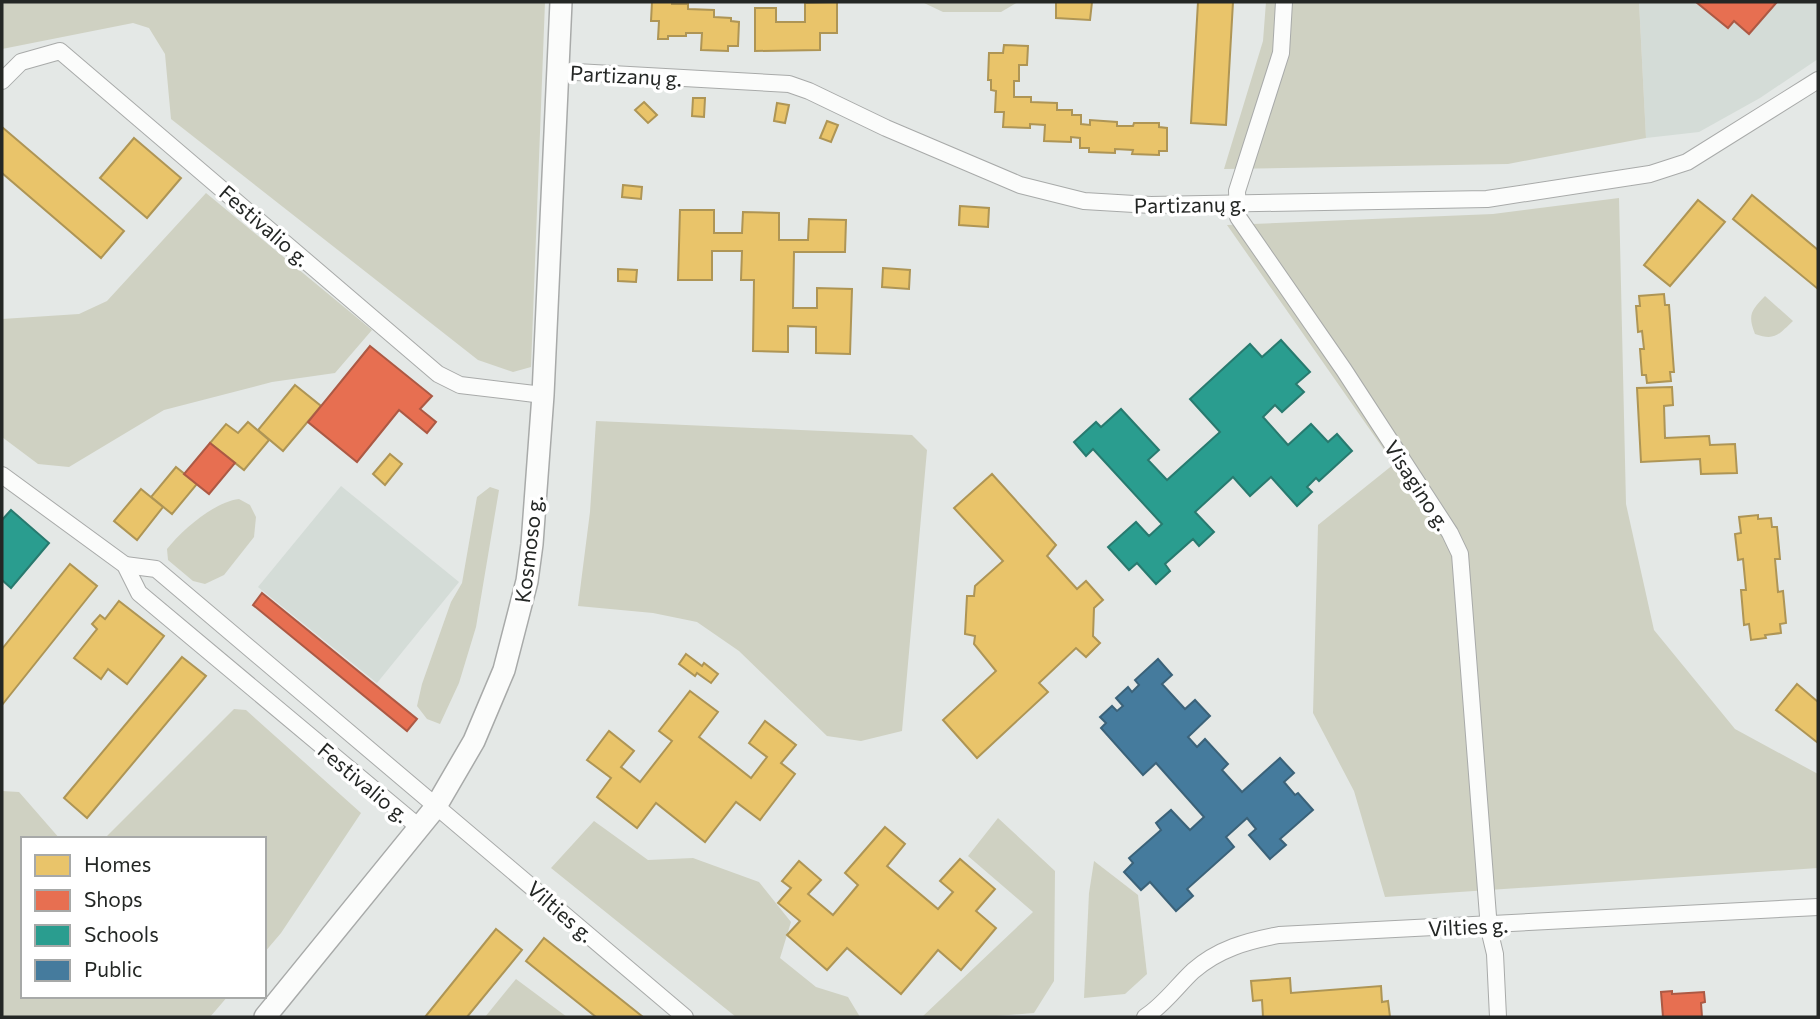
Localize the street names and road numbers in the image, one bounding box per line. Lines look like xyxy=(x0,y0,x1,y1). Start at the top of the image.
street label: Partizanų g. xyxy=(569,60,683,90)
street label: Festivalio g. xyxy=(215,179,315,271)
street label: Partizanų g. xyxy=(1134,191,1246,217)
street label: Visagino g. xyxy=(1380,435,1456,535)
street label: Kosmoso g. xyxy=(509,494,547,604)
street label: Festivalio g. xyxy=(313,737,415,827)
street label: Vilties g. xyxy=(523,875,599,947)
street label: Vilties g. xyxy=(1427,911,1509,941)

